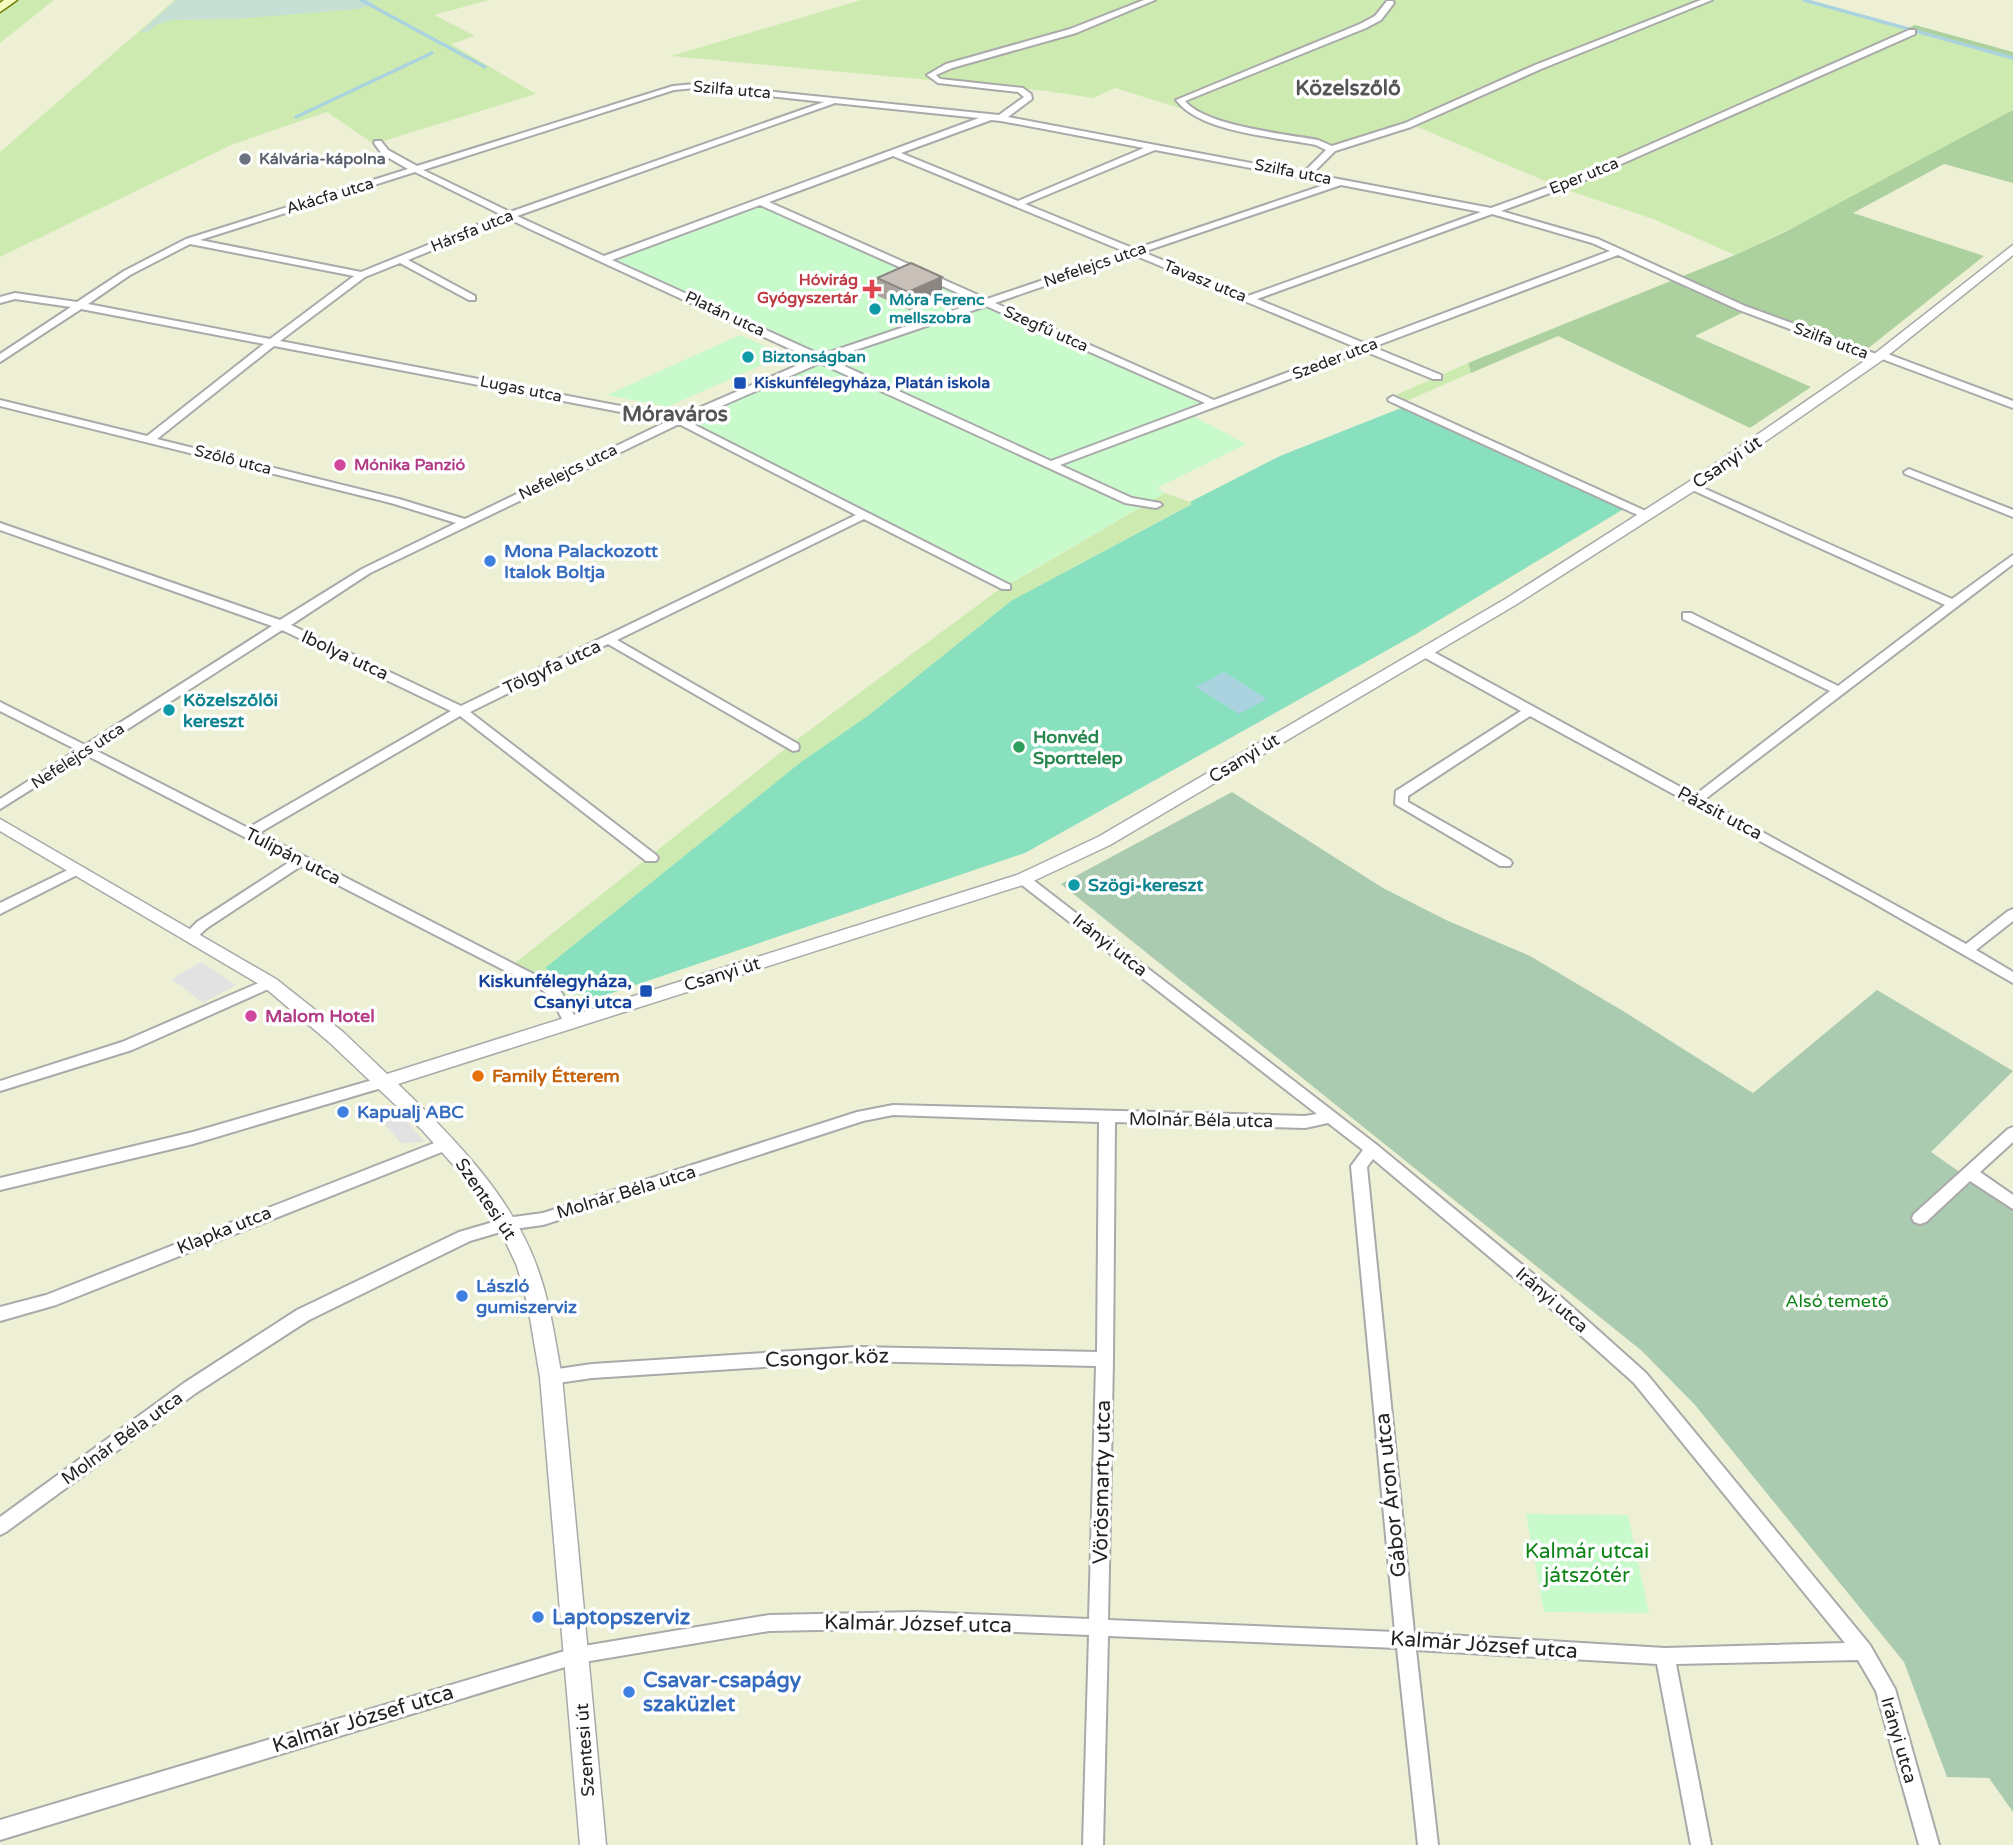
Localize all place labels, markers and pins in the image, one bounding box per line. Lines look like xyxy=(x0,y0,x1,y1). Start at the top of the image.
place label: Kálvária-kápolna xyxy=(259,149,386,169)
marker: Kálvária-kápolna xyxy=(237,151,253,167)
place label: Hóvirág Gyógyszertár xyxy=(757,270,859,308)
marker: Hóvirág Gyógyszertár xyxy=(864,281,880,297)
place label: Móra Ferenc mellszobra xyxy=(889,290,985,328)
marker: Móra Ferenc mellszobra xyxy=(867,301,883,317)
place label: Biztonságban xyxy=(762,347,866,367)
marker: Biztonságban xyxy=(740,349,756,365)
place label: Kiskunfélegyháza, Platán iskola xyxy=(754,373,990,393)
marker: Kiskunfélegyháza, Platán iskola xyxy=(732,375,748,391)
place label: Mónika Panzió xyxy=(354,455,465,475)
marker: Mónika Panzió xyxy=(332,457,348,473)
place label: Mona Palackozott Italok Boltja xyxy=(504,540,658,583)
marker: Mona Palackozott Italok Boltja xyxy=(482,553,498,569)
place label: Közelszőlői kereszt xyxy=(183,689,278,732)
marker: Közelszőlői kereszt xyxy=(161,702,177,718)
place label: Honvéd Sporttelep xyxy=(1033,726,1123,769)
marker: Honvéd Sporttelep xyxy=(1011,739,1027,755)
place label: Szögi-kereszt xyxy=(1088,874,1203,896)
marker: Szögi-kereszt xyxy=(1066,877,1082,893)
place label: Kiskunfélegyháza, Csanyi utca xyxy=(478,970,632,1013)
marker: Kiskunfélegyháza, Csanyi utca xyxy=(638,983,654,999)
place label: Malom Hotel xyxy=(265,1005,375,1027)
marker: Malom Hotel xyxy=(243,1008,259,1024)
place label: Family Étterem xyxy=(492,1065,620,1087)
marker: Family Étterem xyxy=(470,1068,486,1084)
place label: Kapualj ABC xyxy=(357,1101,464,1123)
marker: Kapualj ABC xyxy=(335,1104,351,1120)
place label: László gumiszerviz xyxy=(476,1275,577,1318)
marker: László gumiszerviz xyxy=(454,1288,470,1304)
place label: Laptopszerviz xyxy=(552,1605,691,1630)
marker: Laptopszerviz xyxy=(530,1609,546,1625)
place label: Csavar-csapágy szaküzlet xyxy=(643,1668,802,1717)
marker: Csavar-csapágy szaküzlet xyxy=(621,1684,637,1700)

